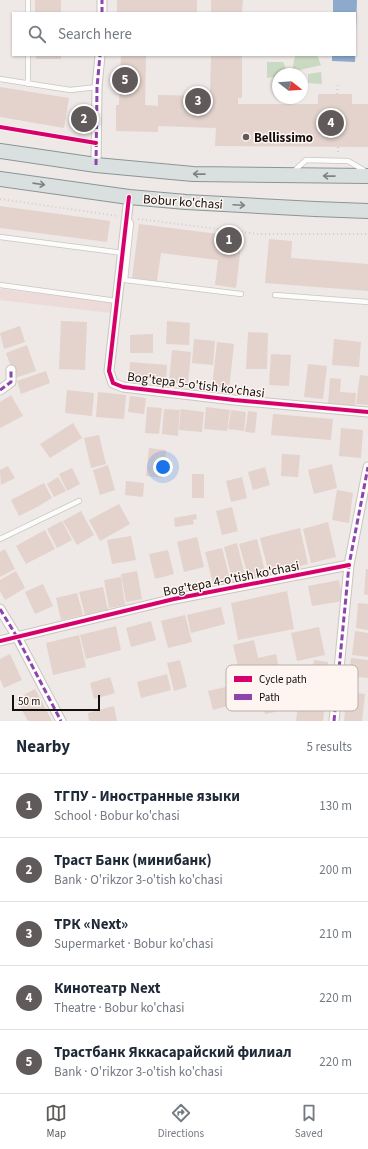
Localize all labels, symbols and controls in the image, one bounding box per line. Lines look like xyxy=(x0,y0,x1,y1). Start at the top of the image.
search box xyxy=(12,12,356,56)
icon: search xyxy=(26,23,48,45)
text: Search here xyxy=(58,24,132,45)
pin: 5 xyxy=(112,65,138,95)
north arrow xyxy=(272,68,308,104)
pin: 3 xyxy=(185,86,211,116)
pin: 2 xyxy=(71,104,97,134)
pin: 4 xyxy=(318,108,344,138)
place label: Bellissimo xyxy=(254,129,313,147)
marker: Bellissimo xyxy=(241,132,251,142)
one-way arrow xyxy=(193,170,206,178)
one-way arrow xyxy=(323,172,336,180)
one-way arrow xyxy=(32,180,45,188)
street label: Bobur ko'chasi xyxy=(142,190,223,214)
one-way arrow xyxy=(232,201,245,208)
pin: 1 xyxy=(216,225,242,255)
street label: Bog'tepa 5-o'tish ko'chasi xyxy=(126,368,266,402)
your location xyxy=(153,457,173,477)
street label: Bog'tepa 4-o'tish ko'chasi xyxy=(162,557,301,601)
legend xyxy=(226,665,358,711)
text: Cycle path xyxy=(259,672,307,687)
text: Path xyxy=(259,690,280,705)
scale bar xyxy=(12,693,100,712)
text: 50 m xyxy=(18,694,40,709)
text: Nearby xyxy=(16,735,70,759)
text: 5 results xyxy=(307,738,352,756)
text: ТГПУ - Иностранные языки xyxy=(54,786,240,807)
text: 1 xyxy=(26,797,32,815)
text: 130 m xyxy=(319,797,352,815)
text: School · Bobur ko'chasi xyxy=(54,807,180,825)
text: Траст Банк (минибанк) xyxy=(54,850,212,871)
text: 2 xyxy=(26,861,32,879)
text: 200 m xyxy=(319,861,352,879)
text: Bank · O'rikzor 3-o'tish ko'chasi xyxy=(54,871,223,889)
text: ТРК «Next» xyxy=(54,914,128,935)
text: 3 xyxy=(26,925,32,943)
text: 210 m xyxy=(319,925,352,943)
text: Supermarket · Bobur ko'chasi xyxy=(54,935,213,953)
text: Кинотеатр Next xyxy=(54,978,160,999)
text: 4 xyxy=(26,989,32,1007)
text: 220 m xyxy=(319,989,352,1007)
text: Theatre · Bobur ko'chasi xyxy=(54,999,184,1017)
text: Трастбанк Яккасарайский филиал xyxy=(54,1042,292,1063)
text: 5 xyxy=(26,1053,32,1071)
text: 220 m xyxy=(319,1053,352,1071)
text: Bank · O'rikzor 3-o'tish ko'chasi xyxy=(54,1063,223,1081)
tab: Map xyxy=(45,1102,67,1141)
tab: Directions xyxy=(158,1102,204,1141)
tab: Saved xyxy=(295,1102,323,1141)

